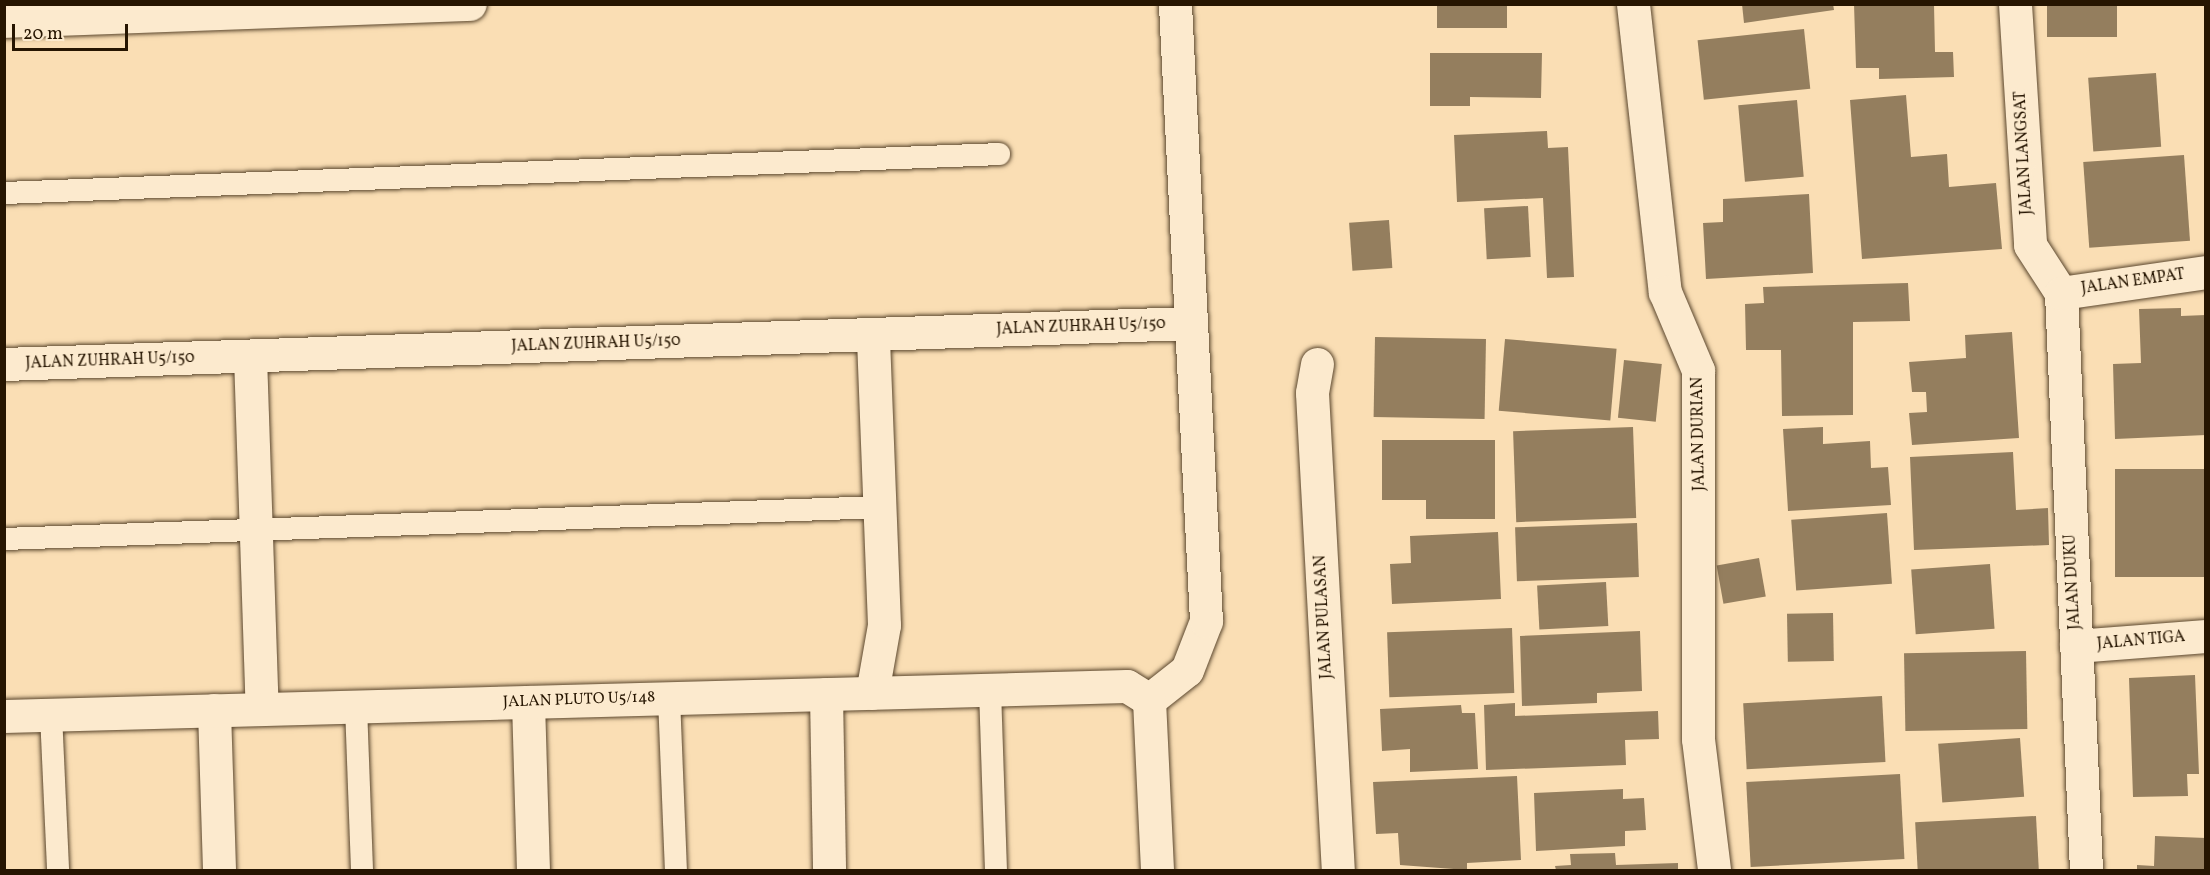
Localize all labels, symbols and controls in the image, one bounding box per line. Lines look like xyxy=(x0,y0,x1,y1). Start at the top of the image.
scale bar xyxy=(15,12,130,50)
text: 20 m xyxy=(23,22,63,47)
street label: JALAN LANGSAT xyxy=(2011,91,2037,215)
street label: JALAN EMPAT xyxy=(2080,265,2186,299)
street label: JALAN ZUHRAH U5/150 xyxy=(996,314,1166,340)
street label: JALAN ZUHRAH U5/150 xyxy=(511,331,681,357)
street label: JALAN ZUHRAH U5/150 xyxy=(25,348,195,374)
street label: JALAN DURIAN xyxy=(1688,377,1710,491)
street label: JALAN DUKU xyxy=(2061,534,2085,630)
street label: JALAN PULASAN xyxy=(1311,555,1337,679)
street label: JALAN TIGA xyxy=(2096,628,2186,654)
street label: JALAN PLUTO U5/148 xyxy=(503,688,655,712)

